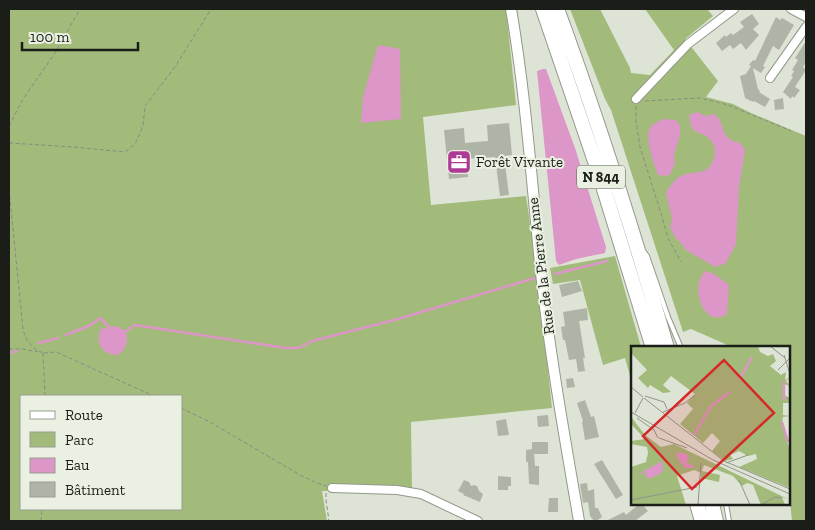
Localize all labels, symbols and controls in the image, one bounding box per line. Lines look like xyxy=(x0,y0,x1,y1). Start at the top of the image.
scale bar xyxy=(22,20,139,52)
text: 100 m xyxy=(30,28,69,46)
office icon: Forêt Vivante xyxy=(446,149,472,175)
place label: Forêt Vivante xyxy=(476,153,563,171)
road number: N 844 xyxy=(577,166,625,188)
street label: Rue de la Pierre Anne xyxy=(524,196,558,336)
inset map xyxy=(631,346,790,505)
legend xyxy=(20,395,182,510)
text: Route xyxy=(65,406,103,424)
text: Parc xyxy=(65,431,94,449)
text: Eau xyxy=(65,456,90,474)
text: Bâtiment xyxy=(65,481,126,499)

